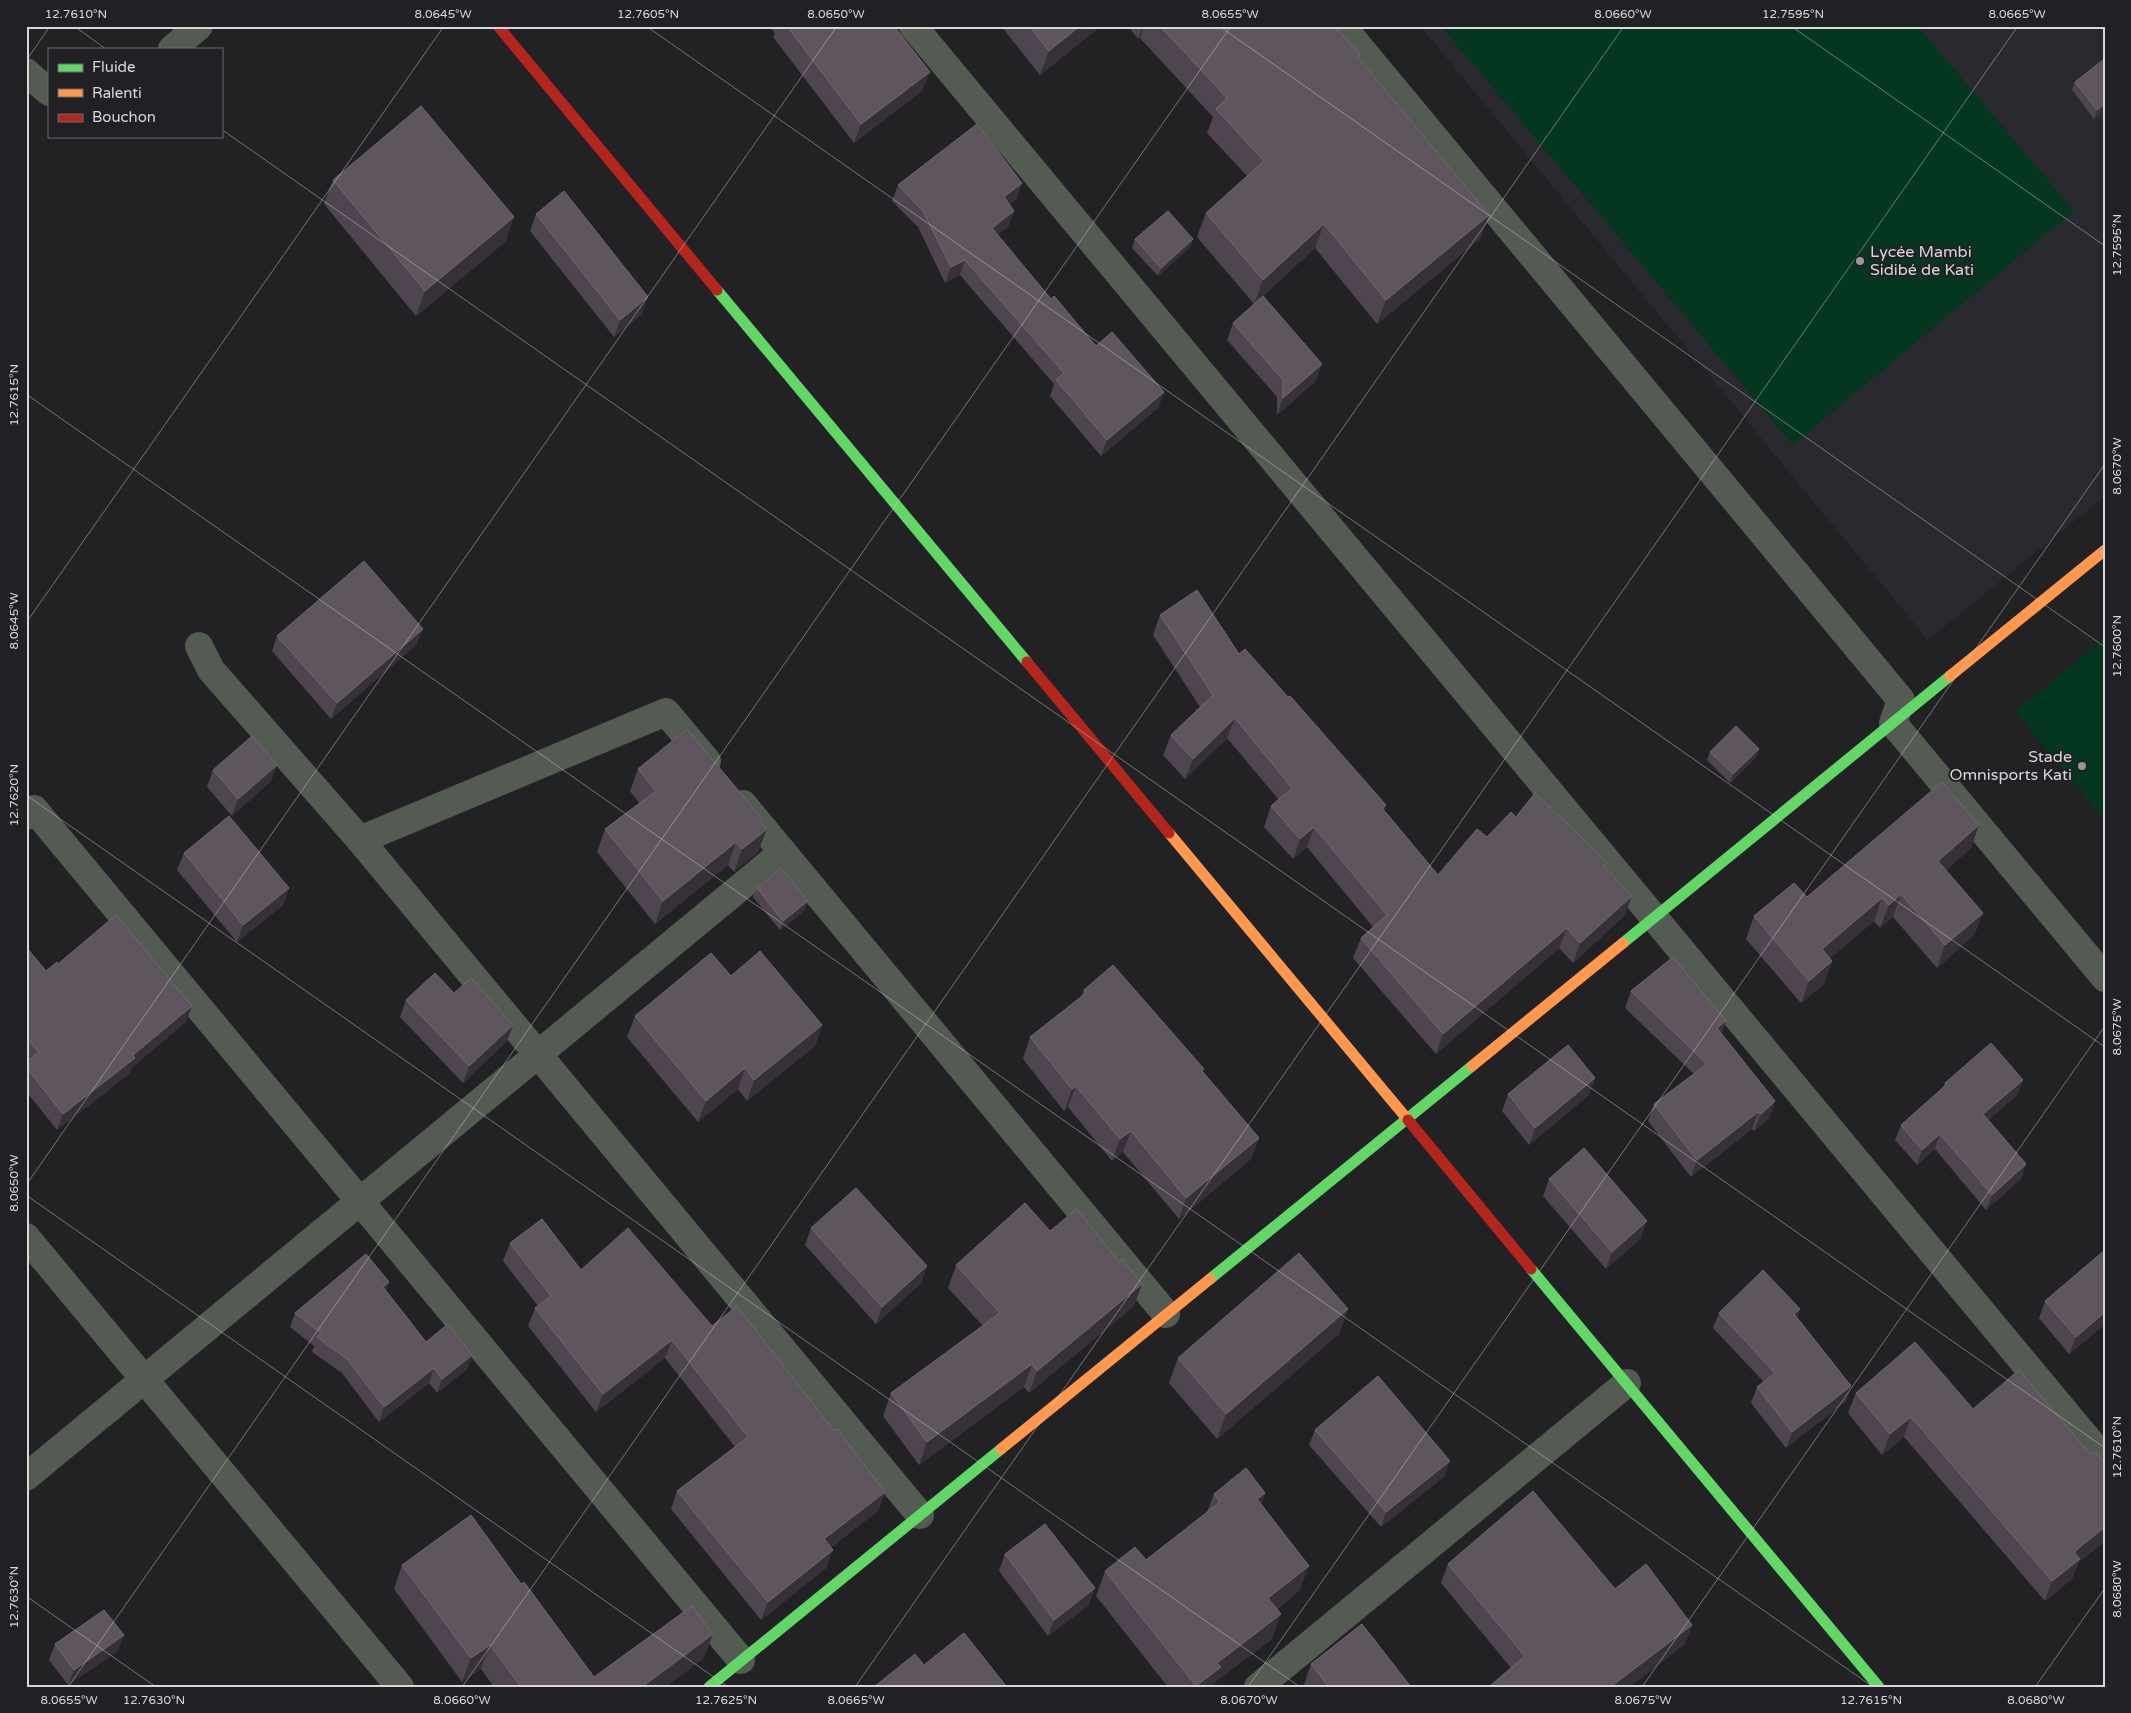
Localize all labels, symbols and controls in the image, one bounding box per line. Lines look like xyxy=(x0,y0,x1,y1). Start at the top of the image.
text: 12.7610°N xyxy=(45,7,107,21)
text: 8.0645°W xyxy=(414,7,472,21)
text: 12.7605°N xyxy=(617,7,679,21)
text: 8.0650°W xyxy=(807,7,865,21)
text: 8.0655°W xyxy=(1201,7,1259,21)
text: 8.0660°W xyxy=(1594,7,1652,21)
text: 12.7595°N xyxy=(1762,7,1824,21)
text: 8.0665°W xyxy=(1988,7,2046,21)
legend xyxy=(48,48,222,138)
text: Fluide xyxy=(92,58,136,76)
text: Ralenti xyxy=(92,84,142,102)
text: Bouchon xyxy=(92,108,156,126)
text: 12.7595°N xyxy=(2110,214,2124,276)
place label: Lycée Mambi Sidibé de Kati xyxy=(1870,242,1974,280)
marker: Lycée Mambi Sidibé de Kati xyxy=(1854,255,1866,267)
text: 12.7615°N xyxy=(7,364,21,426)
text: 8.0670°W xyxy=(2110,437,2124,495)
text: 8.0645°W xyxy=(7,592,21,650)
text: 12.7600°N xyxy=(2110,615,2124,677)
place label: Stade Omnisports Kati xyxy=(1950,747,2072,785)
marker: Stade Omnisports Kati xyxy=(2076,760,2088,772)
text: 12.7620°N xyxy=(7,764,21,826)
text: 8.0675°W xyxy=(2110,998,2124,1056)
text: 8.0650°W xyxy=(7,1154,21,1212)
text: 12.7610°N xyxy=(2110,1416,2124,1478)
text: 8.0680°W xyxy=(2110,1560,2124,1618)
text: 12.7630°N xyxy=(7,1566,21,1628)
text: 8.0655°W xyxy=(40,1693,98,1707)
text: 12.7630°N xyxy=(123,1693,185,1707)
text: 8.0660°W xyxy=(433,1693,491,1707)
text: 12.7625°N xyxy=(695,1693,757,1707)
text: 8.0665°W xyxy=(827,1693,885,1707)
text: 8.0670°W xyxy=(1220,1693,1278,1707)
text: 8.0675°W xyxy=(1614,1693,1672,1707)
text: 12.7615°N xyxy=(1840,1693,1902,1707)
text: 8.0680°W xyxy=(2007,1693,2065,1707)

